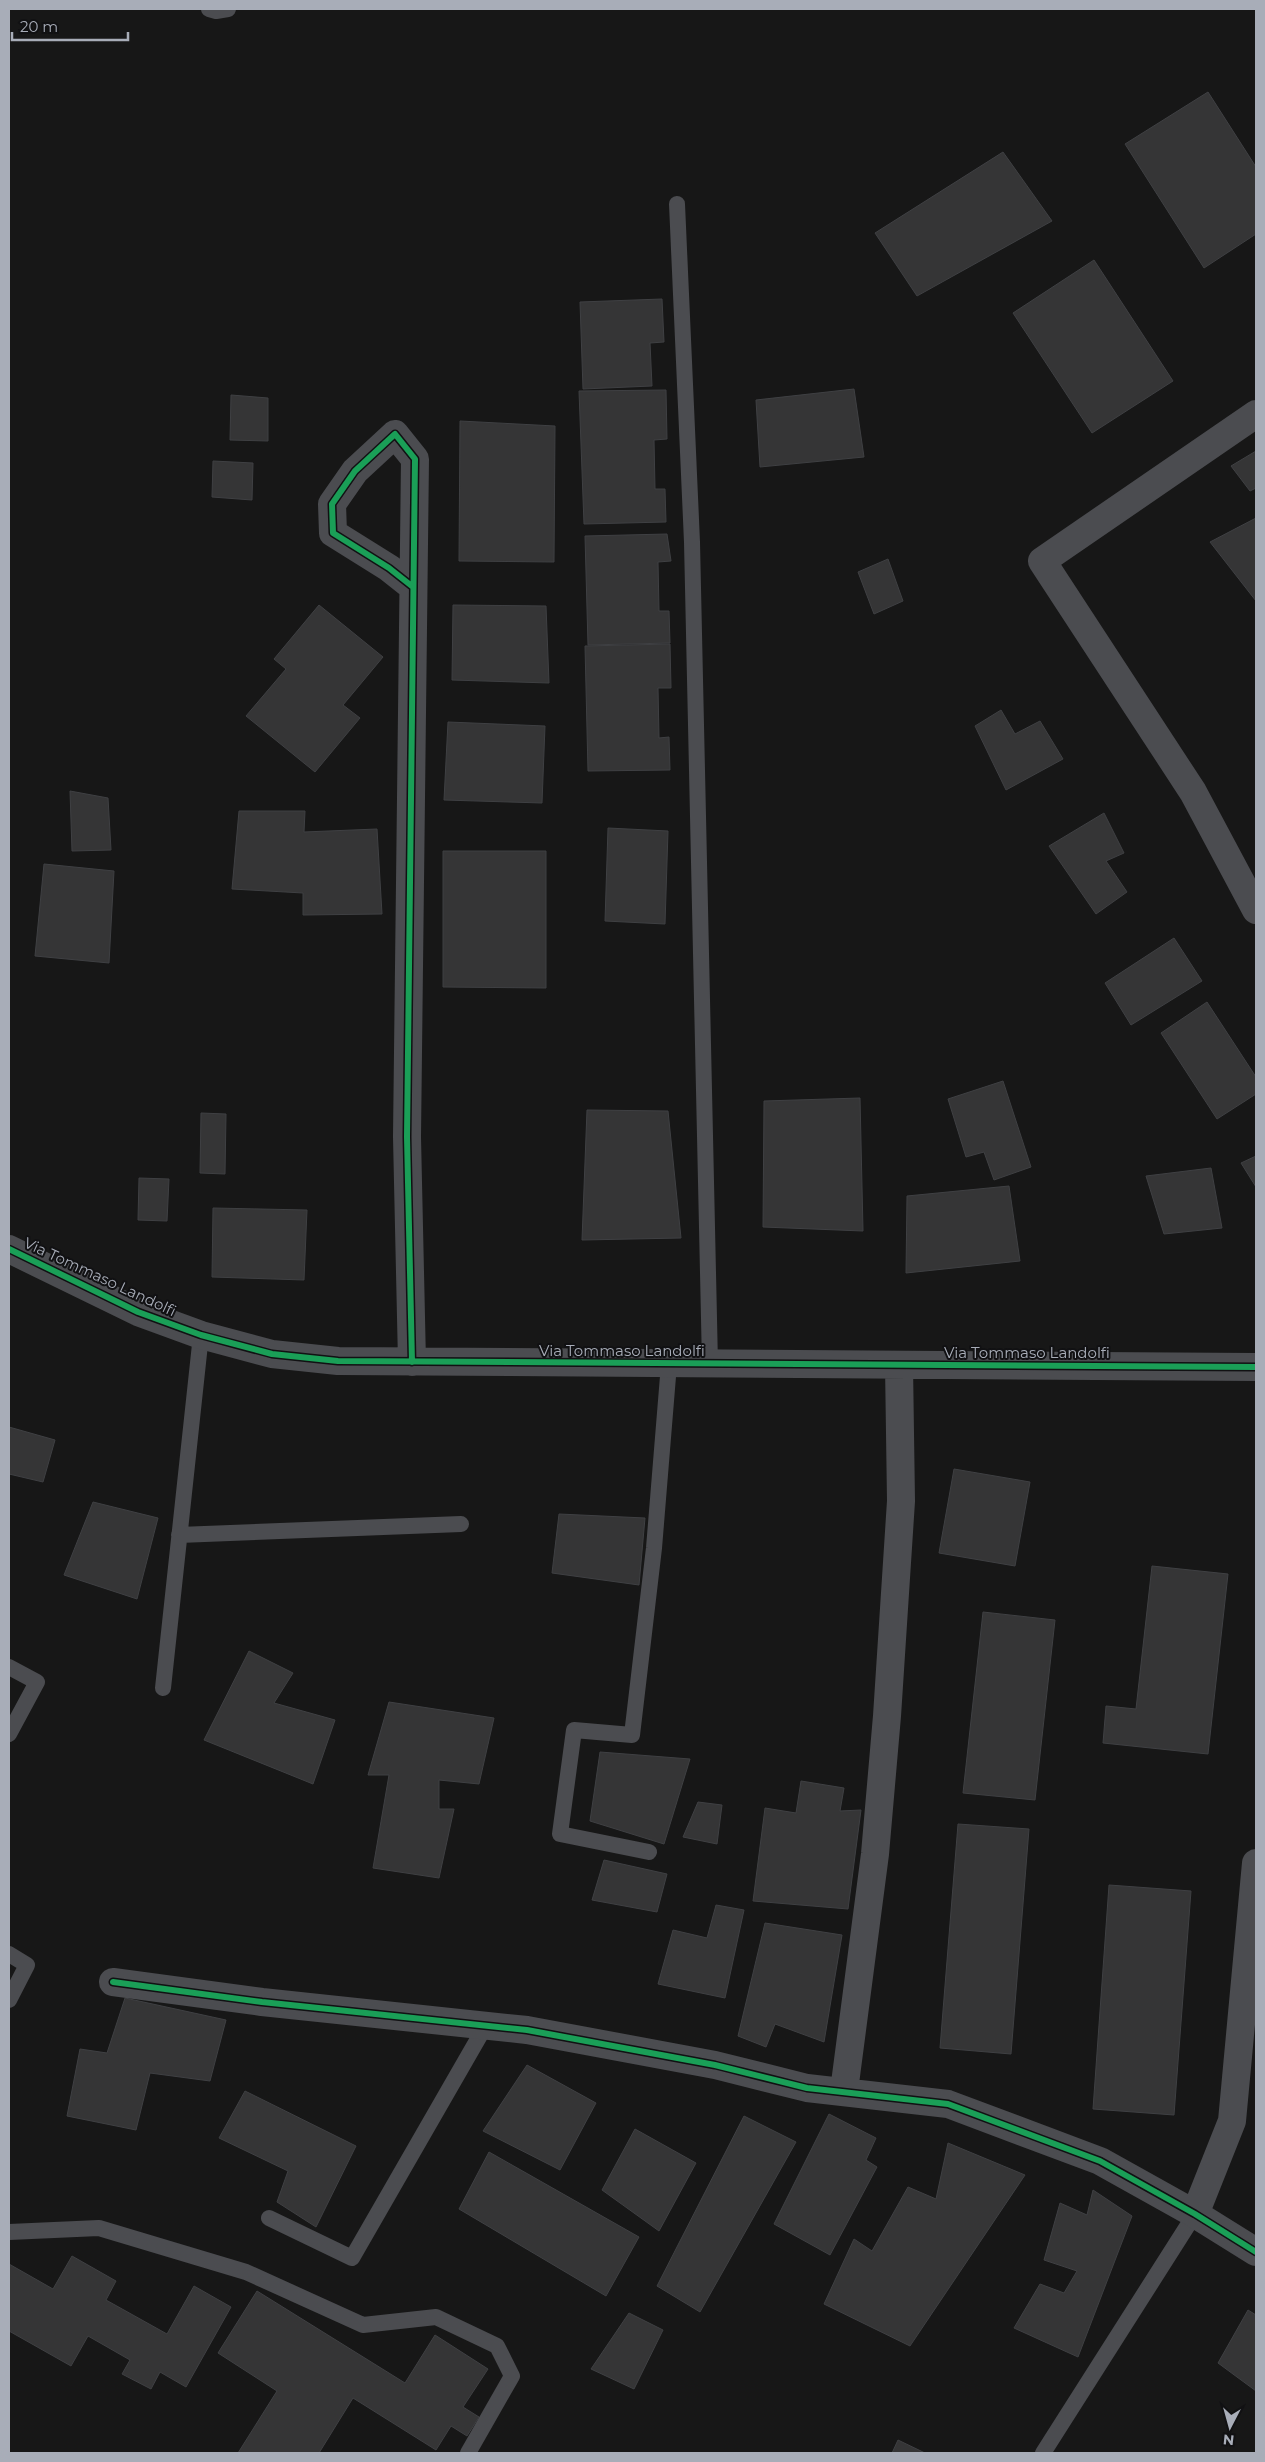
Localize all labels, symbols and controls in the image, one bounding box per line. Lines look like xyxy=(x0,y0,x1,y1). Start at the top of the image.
scale bar xyxy=(12,10,129,42)
text: 20 m xyxy=(20,17,58,36)
street label: Via Tommaso Landolfi xyxy=(21,1233,179,1320)
street label: Via Tommaso Landolfi xyxy=(539,1341,705,1360)
street label: Via Tommaso Landolfi xyxy=(944,1343,1110,1362)
north arrow xyxy=(1205,2402,1255,2452)
text: N xyxy=(1222,2430,1235,2449)

